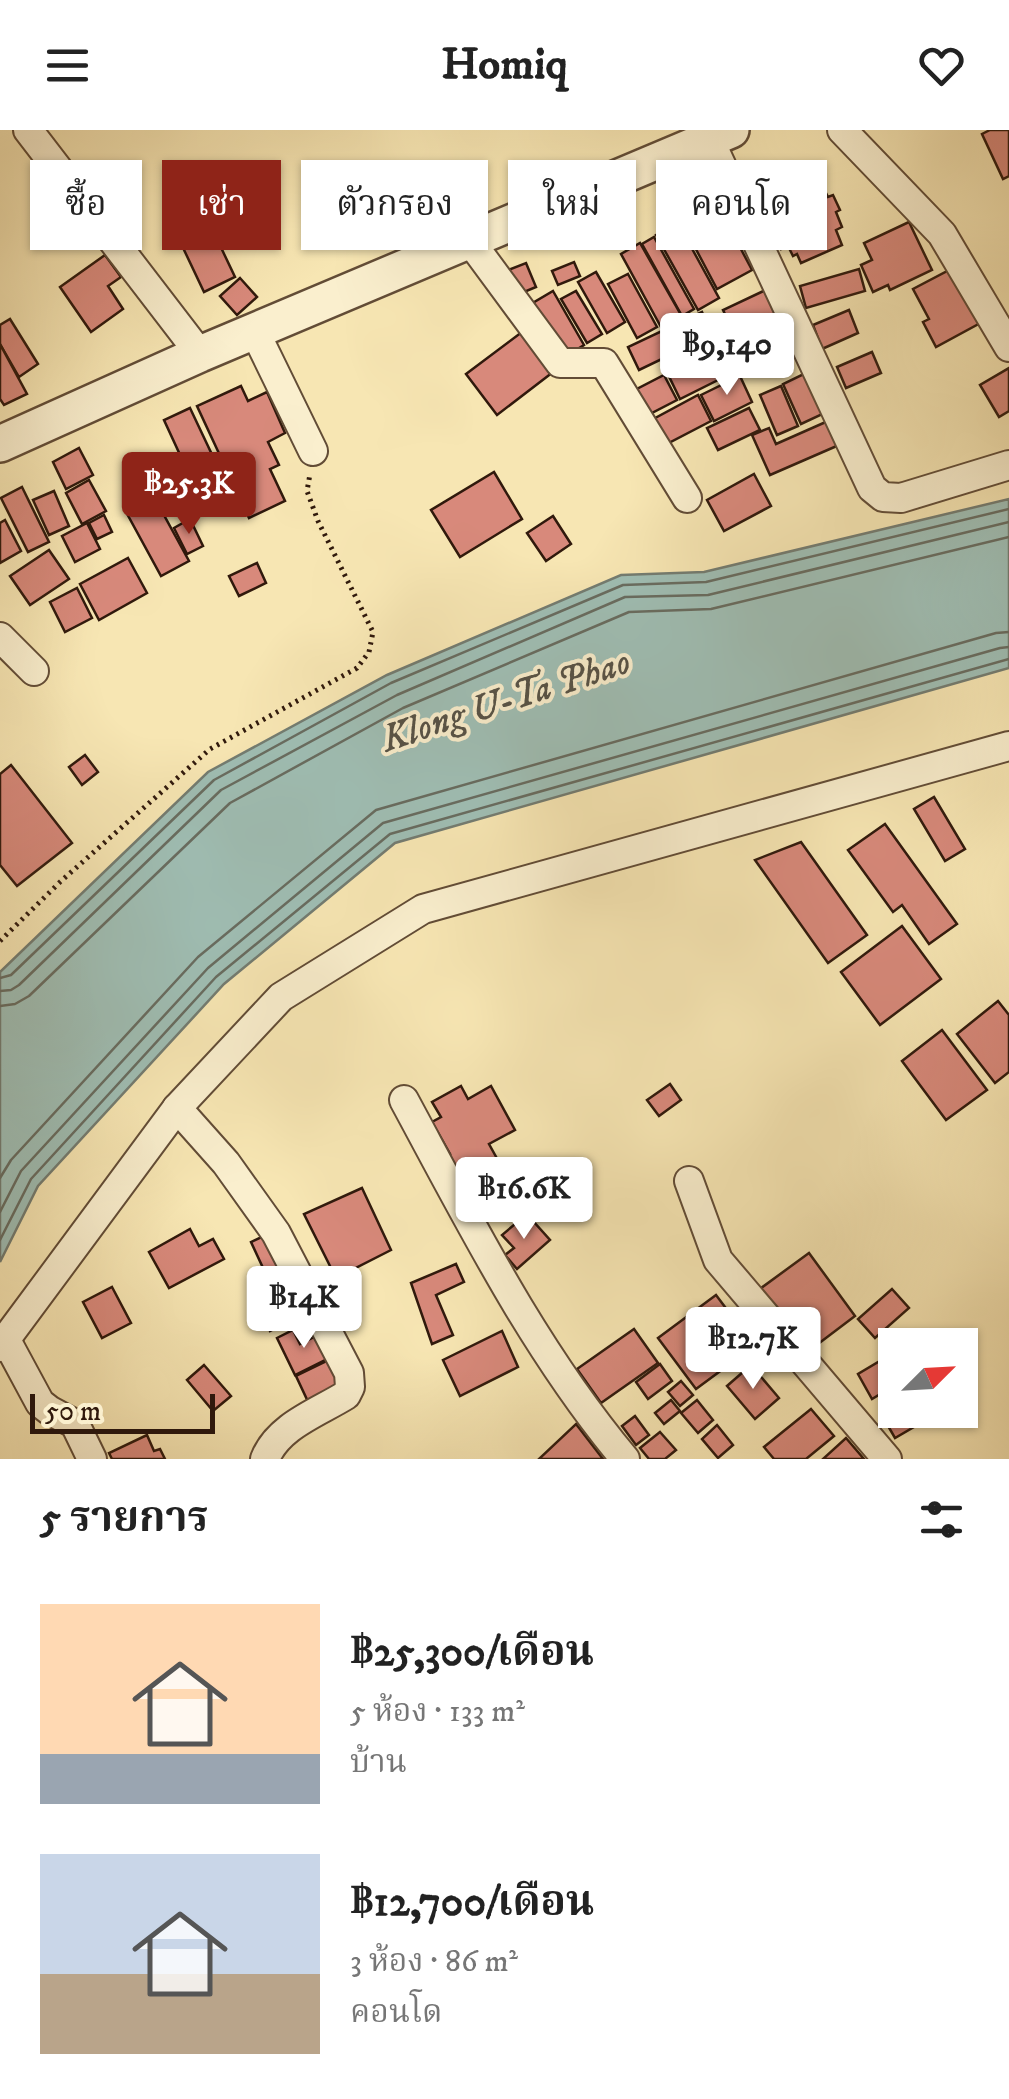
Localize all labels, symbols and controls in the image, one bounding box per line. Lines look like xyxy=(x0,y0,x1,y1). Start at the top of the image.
text: Homiq xyxy=(441,37,568,93)
icon: menu xyxy=(40,38,95,93)
icon: heart xyxy=(914,38,969,93)
chip: ซื้อ xyxy=(30,160,142,250)
chip: เช่า xyxy=(162,160,281,250)
chip: ตัวกรอง xyxy=(301,160,488,250)
chip: ใหม่ xyxy=(508,160,636,250)
chip: คอนโด xyxy=(656,160,827,250)
pin: ฿9,140 xyxy=(646,313,808,398)
text: ฿9,140 xyxy=(682,325,772,365)
pin: ฿25.3K xyxy=(108,452,270,537)
text: ฿25.3K xyxy=(144,464,234,504)
water label: Klong U-Ta Phao xyxy=(373,638,637,764)
pin: ฿16.6K xyxy=(443,1157,605,1242)
text: ฿16.6K xyxy=(478,1169,570,1209)
pin: ฿14K xyxy=(245,1266,363,1351)
text: ฿14K xyxy=(269,1278,339,1318)
pin: ฿12.7K xyxy=(672,1307,834,1392)
text: ฿12.7K xyxy=(708,1319,798,1359)
north arrow xyxy=(878,1328,978,1428)
map controls xyxy=(878,1328,978,1428)
scale bar xyxy=(30,1389,215,1434)
text: 50 m xyxy=(45,1394,101,1429)
icon: filters xyxy=(914,1492,969,1547)
text: 5 รายการ xyxy=(40,1493,208,1545)
text: ฿25,300/เดือน xyxy=(350,1627,594,1679)
icon: home xyxy=(120,1644,240,1764)
text: 5 ห้อง · 133 m² xyxy=(350,1692,525,1732)
text: บ้าน xyxy=(350,1743,407,1783)
text: ฿12,700/เดือน xyxy=(350,1877,594,1929)
icon: home xyxy=(120,1894,240,2014)
text: 3 ห้อง · 86 m² xyxy=(350,1942,518,1982)
text: คอนโด xyxy=(350,1993,443,2033)

